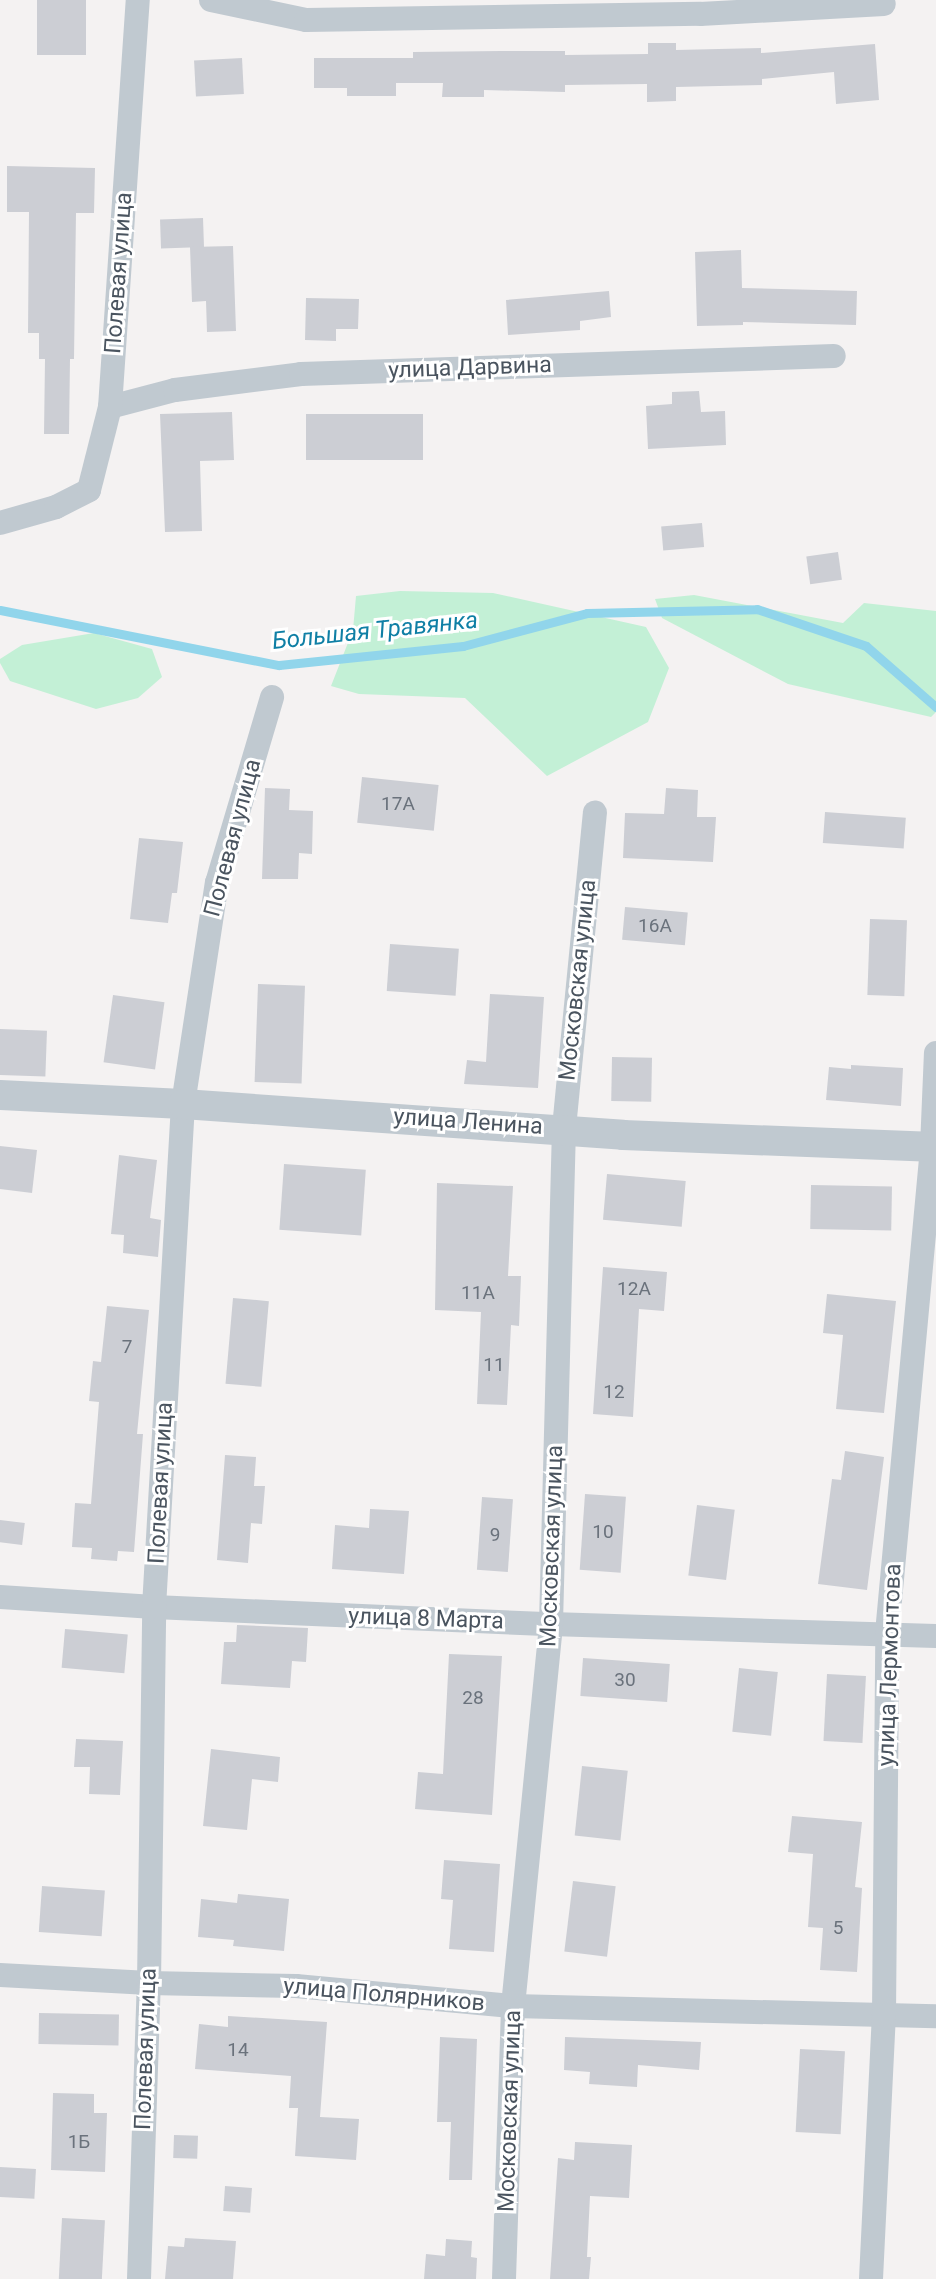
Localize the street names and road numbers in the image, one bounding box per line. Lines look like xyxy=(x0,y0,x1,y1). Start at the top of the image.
street label: Полевая улица xyxy=(100,191,138,355)
street label: улица Дарвина xyxy=(388,351,552,385)
street label: Полевая улица xyxy=(199,756,267,920)
street label: Московская улица xyxy=(554,878,602,1082)
street label: улица Ленина xyxy=(392,1103,544,1141)
street label: Полевая улица xyxy=(143,1401,179,1565)
street label: Московская улица xyxy=(535,1445,569,1647)
street label: улица Лермонтова xyxy=(873,1563,907,1767)
street label: улица 8 Марта xyxy=(348,1602,504,1636)
street label: Полевая улица xyxy=(129,1968,163,2130)
street label: улица Полярников xyxy=(282,1972,486,2018)
street label: Московская улица xyxy=(493,2010,527,2212)

